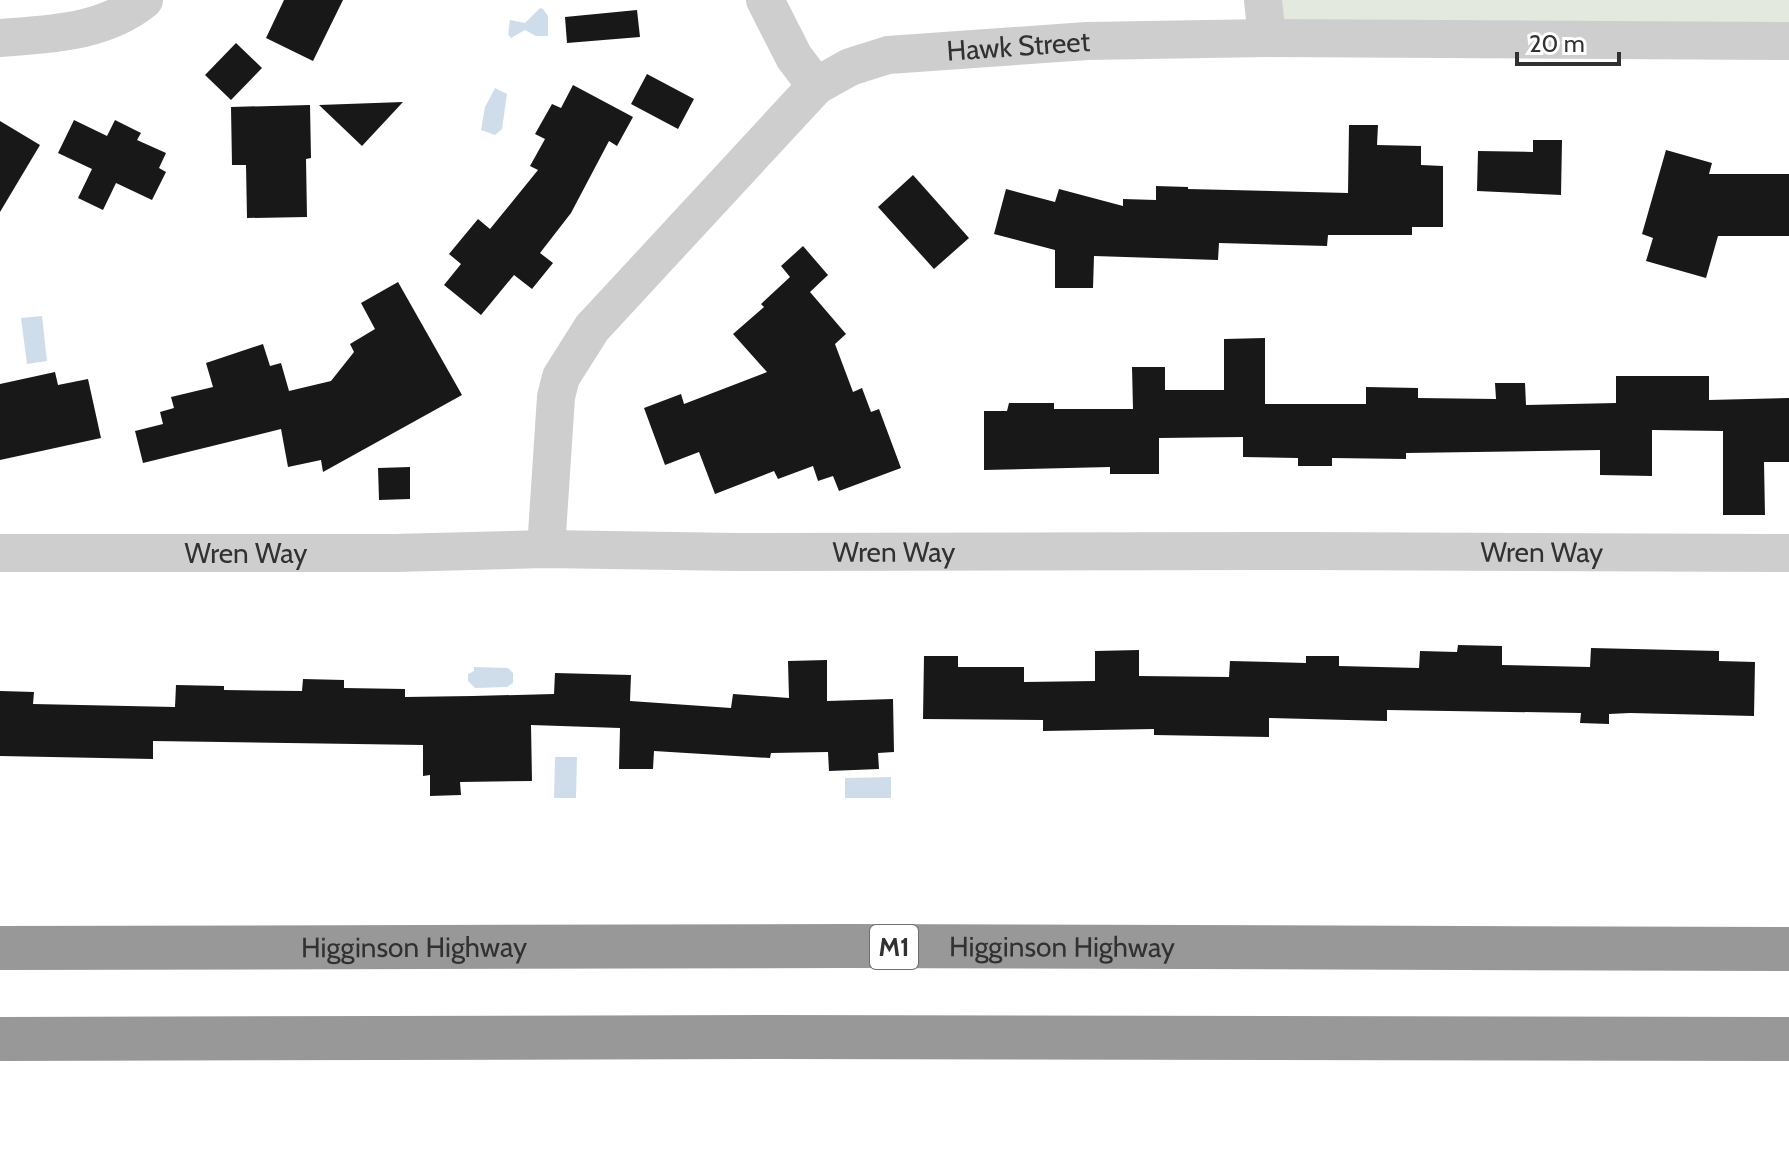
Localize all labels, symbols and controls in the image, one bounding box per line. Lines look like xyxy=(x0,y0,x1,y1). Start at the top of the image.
scale bar xyxy=(1517,16,1619,66)
street label: Hawk Street xyxy=(945,24,1091,68)
text: 20 m xyxy=(1529,29,1585,58)
street label: Wren Way xyxy=(832,535,955,569)
street label: Wren Way xyxy=(1480,535,1603,569)
street label: Wren Way xyxy=(185,536,307,570)
road number: M1 xyxy=(870,925,918,969)
street label: Higginson Highway xyxy=(949,929,1175,964)
street label: Higginson Highway xyxy=(301,930,527,964)

